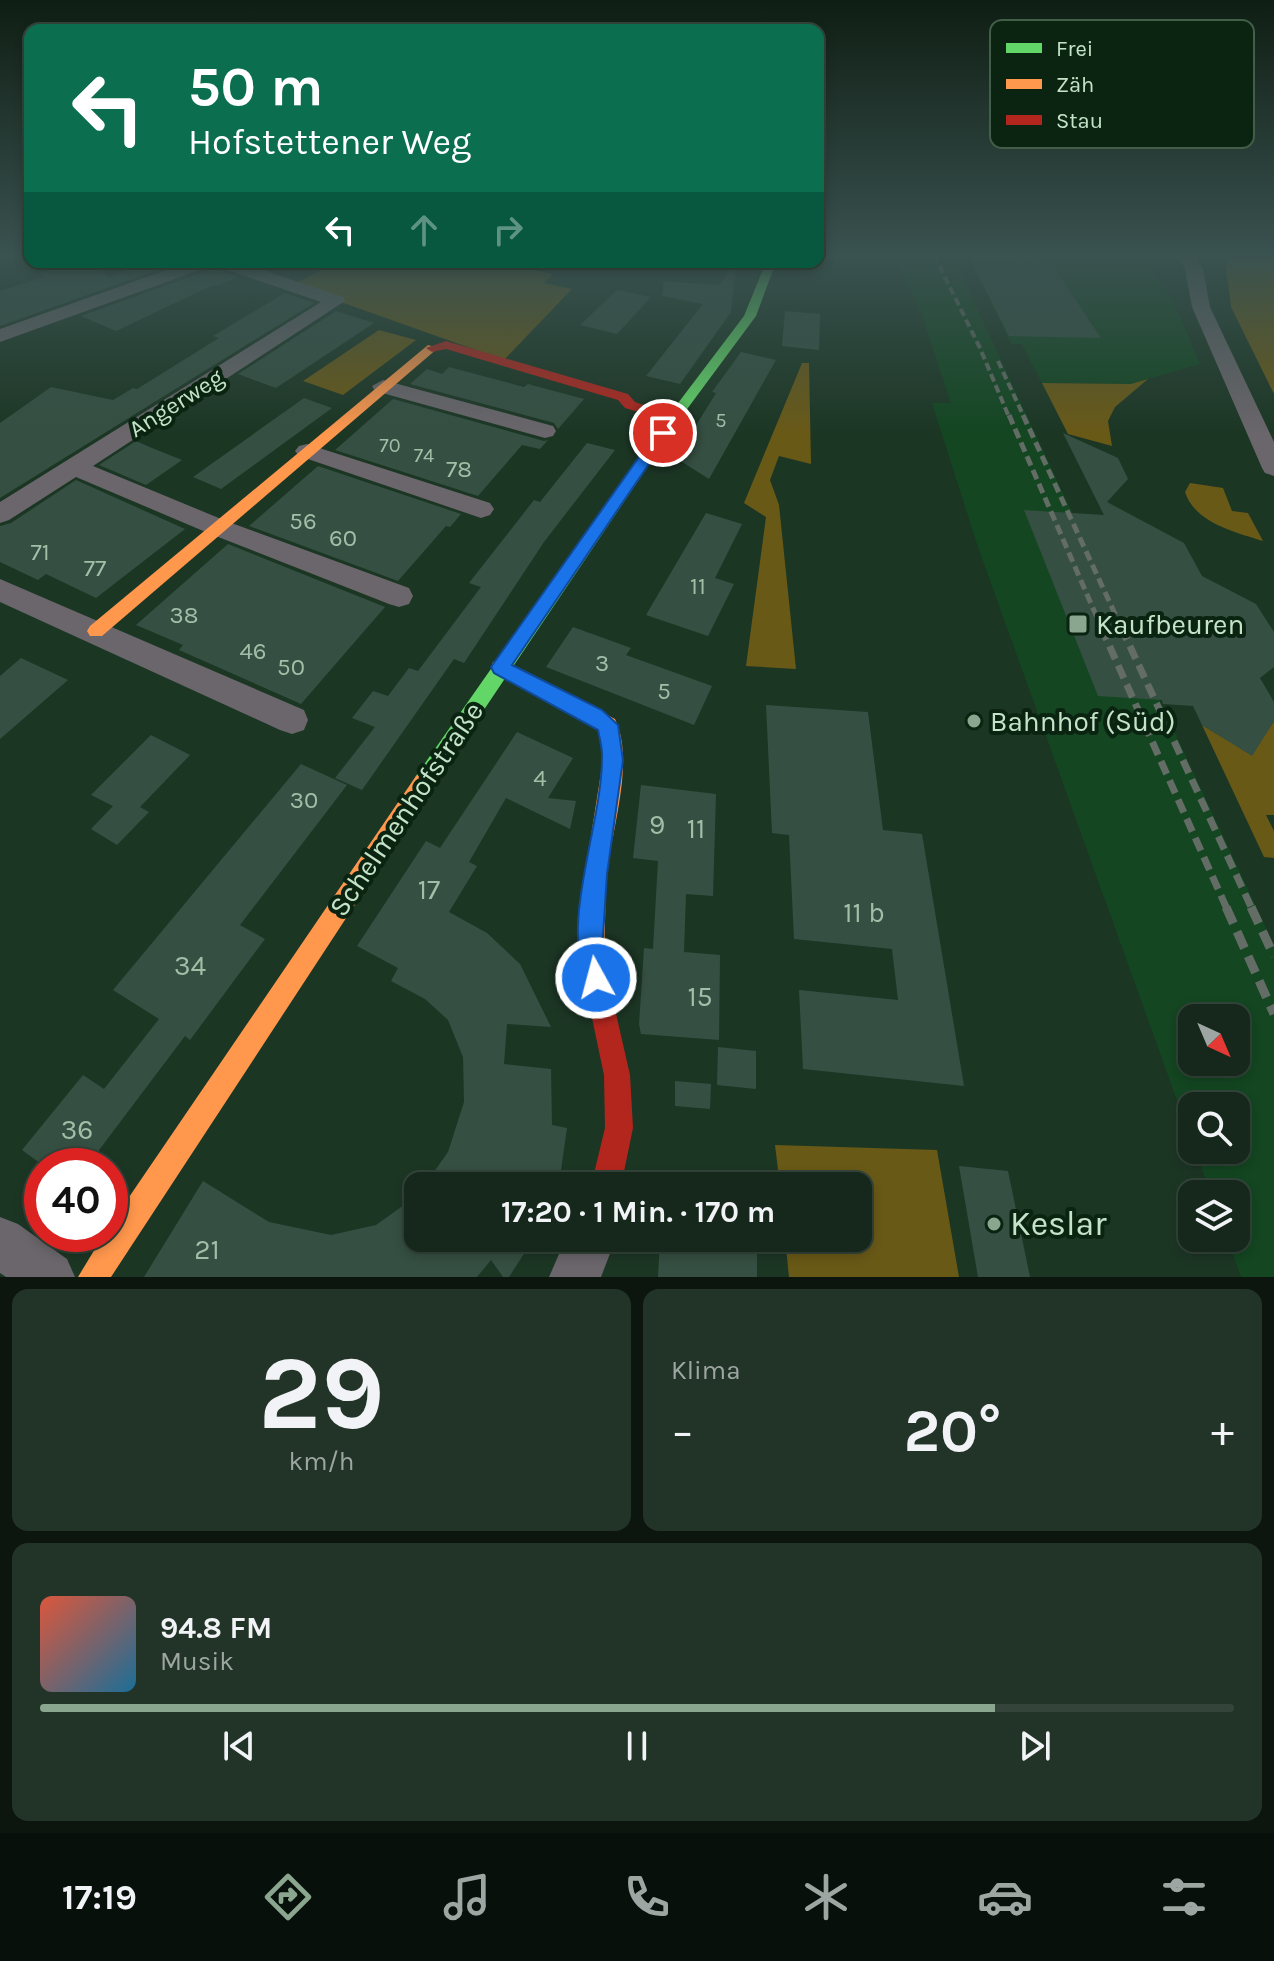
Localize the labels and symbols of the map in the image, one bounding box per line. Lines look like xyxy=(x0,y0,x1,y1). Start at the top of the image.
legend xyxy=(990,20,1254,148)
text: Frei xyxy=(1056,36,1093,62)
text: Zäh xyxy=(1056,72,1094,98)
text: Stau xyxy=(1056,108,1103,134)
street label: Angerweg xyxy=(124,363,229,443)
pin xyxy=(629,399,697,467)
house number: 5 xyxy=(715,409,727,432)
house number: 70 xyxy=(379,434,401,457)
house number: 74 xyxy=(414,444,434,467)
house number: 78 xyxy=(446,455,472,483)
house number: 56 xyxy=(289,507,317,535)
house number: 60 xyxy=(329,524,357,552)
house number: 71 xyxy=(30,538,50,566)
house number: 77 xyxy=(84,554,106,582)
house number: 11 xyxy=(690,572,706,600)
house number: 38 xyxy=(170,601,198,629)
place label: Kaufbeuren xyxy=(1096,608,1244,641)
marker: Kaufbeuren xyxy=(1067,613,1089,635)
house number: 46 xyxy=(239,637,267,665)
house number: 3 xyxy=(595,649,609,677)
house number: 50 xyxy=(277,653,305,681)
house number: 5 xyxy=(657,677,671,705)
street label: Schelmenhofstraße xyxy=(322,696,490,922)
place label: Bahnhof (Süd) xyxy=(990,705,1175,738)
marker: Bahnhof (Süd) xyxy=(965,712,983,730)
house number: 4 xyxy=(533,764,547,792)
house number: 30 xyxy=(290,786,318,814)
house number: 9 xyxy=(649,808,665,841)
house number: 11 xyxy=(687,812,705,845)
house number: 17 xyxy=(418,873,440,906)
house number: 11 b xyxy=(843,896,885,929)
position arrow xyxy=(554,936,638,1020)
house number: 34 xyxy=(174,949,206,982)
house number: 15 xyxy=(687,980,713,1013)
north arrow xyxy=(1178,1004,1250,1076)
house number: 36 xyxy=(61,1113,93,1146)
speed limit sign: 40 xyxy=(24,1148,128,1252)
place label: Keslar xyxy=(1010,1204,1107,1244)
marker: Keslar xyxy=(985,1215,1003,1233)
house number: 21 xyxy=(194,1233,220,1266)

